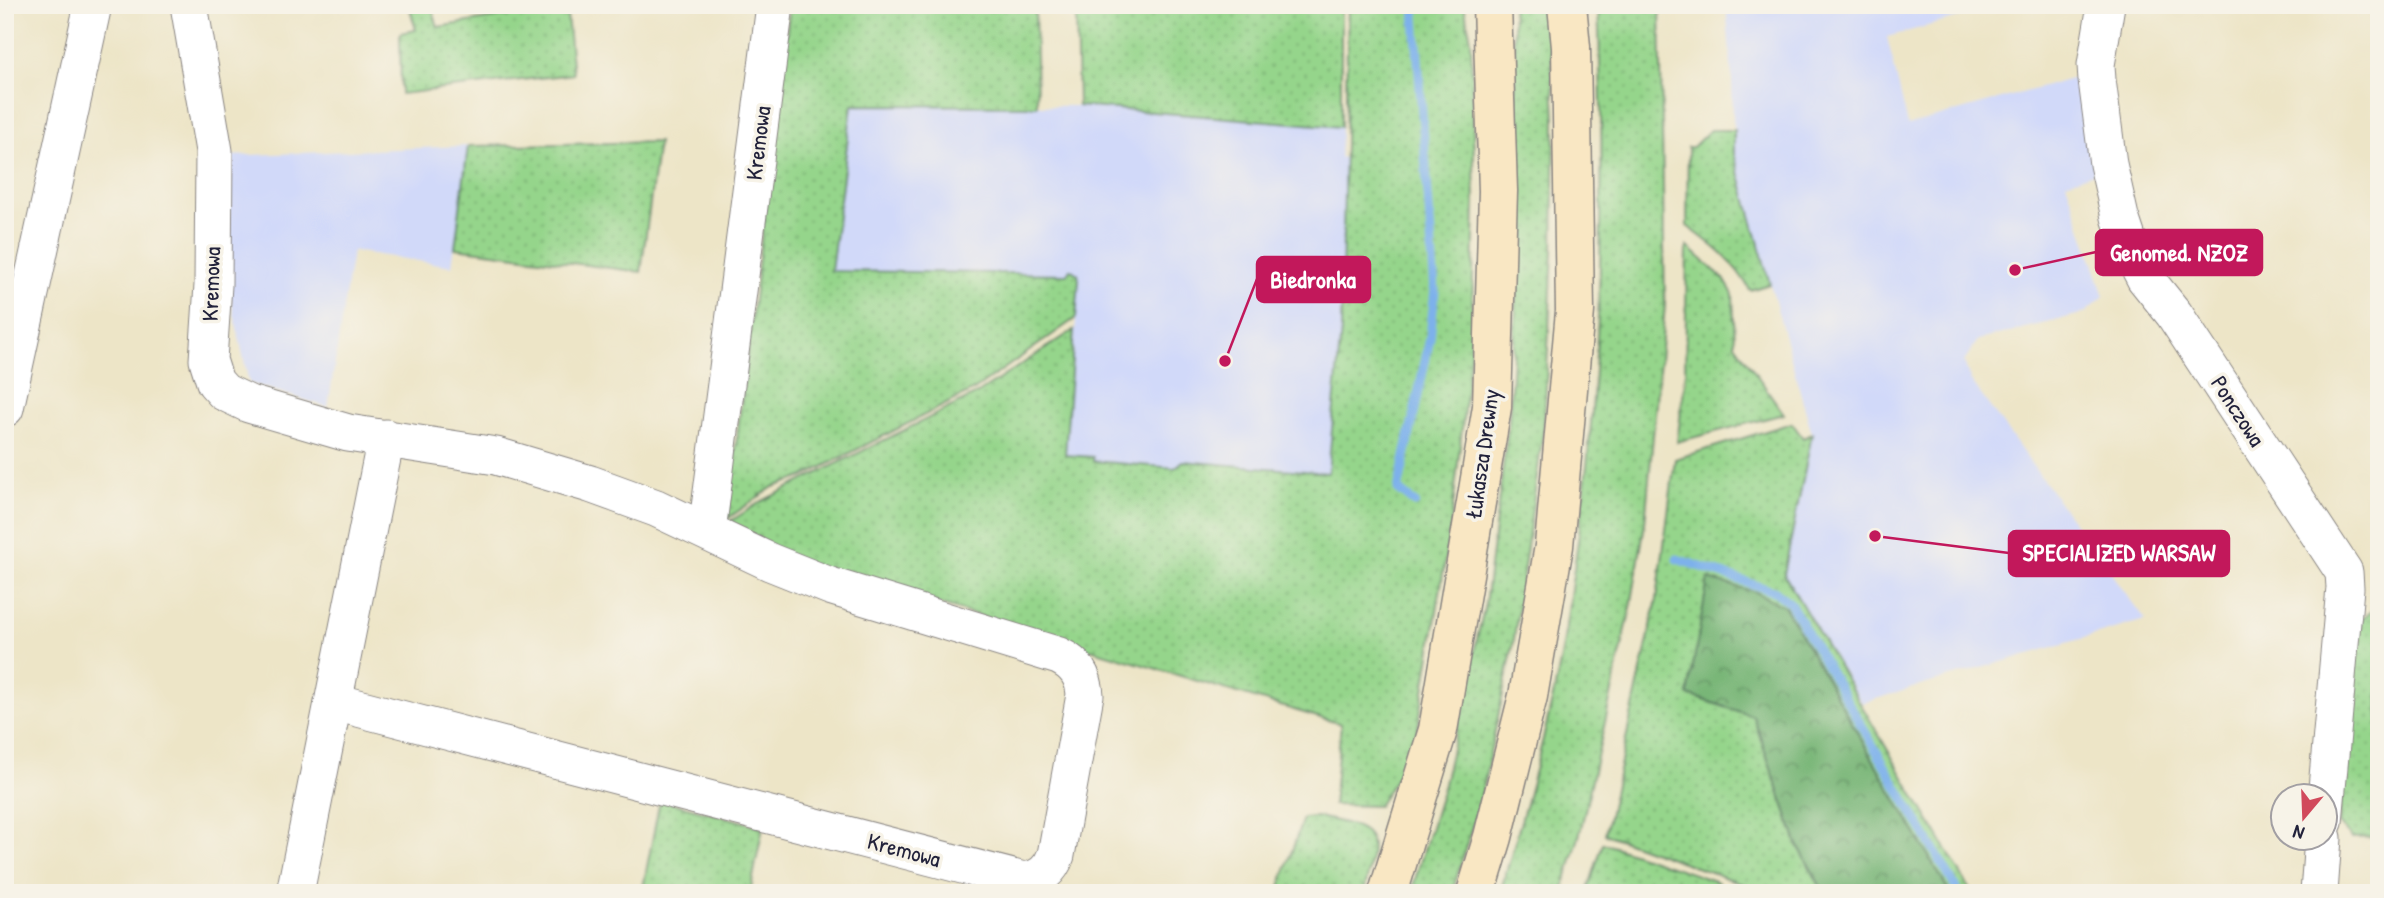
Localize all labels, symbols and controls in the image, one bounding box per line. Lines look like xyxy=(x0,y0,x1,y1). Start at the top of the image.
street label: Kremowa xyxy=(738,104,777,182)
callout: Genomed. NZOZ xyxy=(2096,230,2262,275)
text: Genomed. NZOZ xyxy=(2110,236,2249,268)
street label: Kremowa xyxy=(194,246,227,322)
callout: Biedronka xyxy=(1257,257,1370,302)
text: Biedronka xyxy=(1270,263,1356,295)
street label: Ponczowa xyxy=(2204,369,2273,452)
street label: Łukasza Drewny xyxy=(1457,387,1506,521)
callout: SPECIALIZED WARSAW xyxy=(2009,531,2229,576)
text: SPECIALIZED WARSAW xyxy=(2023,536,2216,568)
north arrow xyxy=(2268,782,2338,852)
text: N xyxy=(2289,819,2307,847)
street label: Kremowa xyxy=(864,825,944,874)

